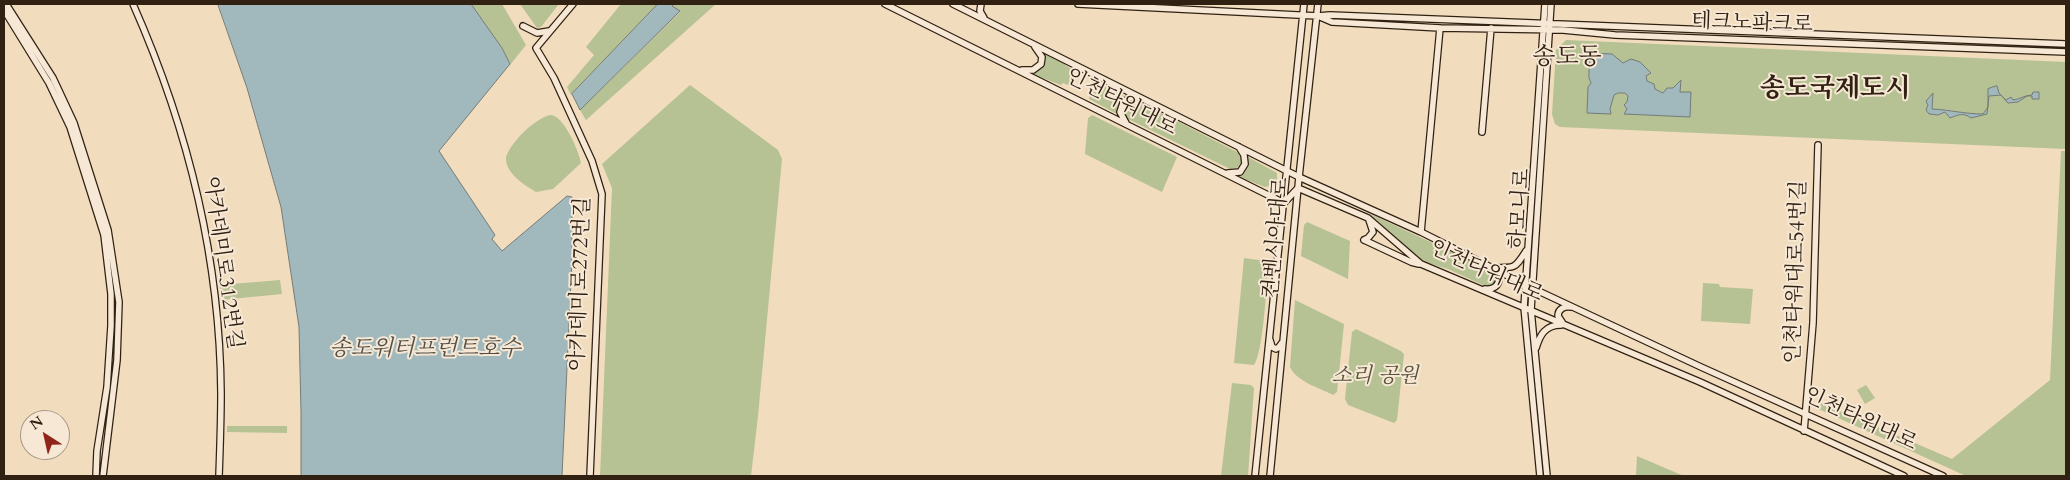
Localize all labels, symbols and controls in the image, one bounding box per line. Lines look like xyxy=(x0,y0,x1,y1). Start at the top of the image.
street label: 테크노파크로 xyxy=(1691,9,1813,39)
district label: 송도동 xyxy=(1532,44,1602,72)
street label: 인천타워대로 xyxy=(1061,64,1181,142)
district label: 송도국제도시 xyxy=(1760,74,1910,106)
street label: 하모니로 xyxy=(1506,168,1536,250)
street label: 아카데미로312번길 xyxy=(197,175,247,351)
street label: 컨벤시아대로 xyxy=(1259,176,1295,300)
street label: 인천타워대로54번길 xyxy=(1781,180,1813,364)
street label: 아카데미로272번길 xyxy=(565,196,597,372)
street label: 인천타워대로 xyxy=(1425,236,1547,308)
water label: 송도워터프런트호수 xyxy=(329,337,521,363)
park label: 소리 공원 xyxy=(1331,364,1419,390)
street label: 인천타워대로 xyxy=(1800,383,1920,457)
north arrow xyxy=(20,410,70,460)
text: N xyxy=(26,412,47,434)

